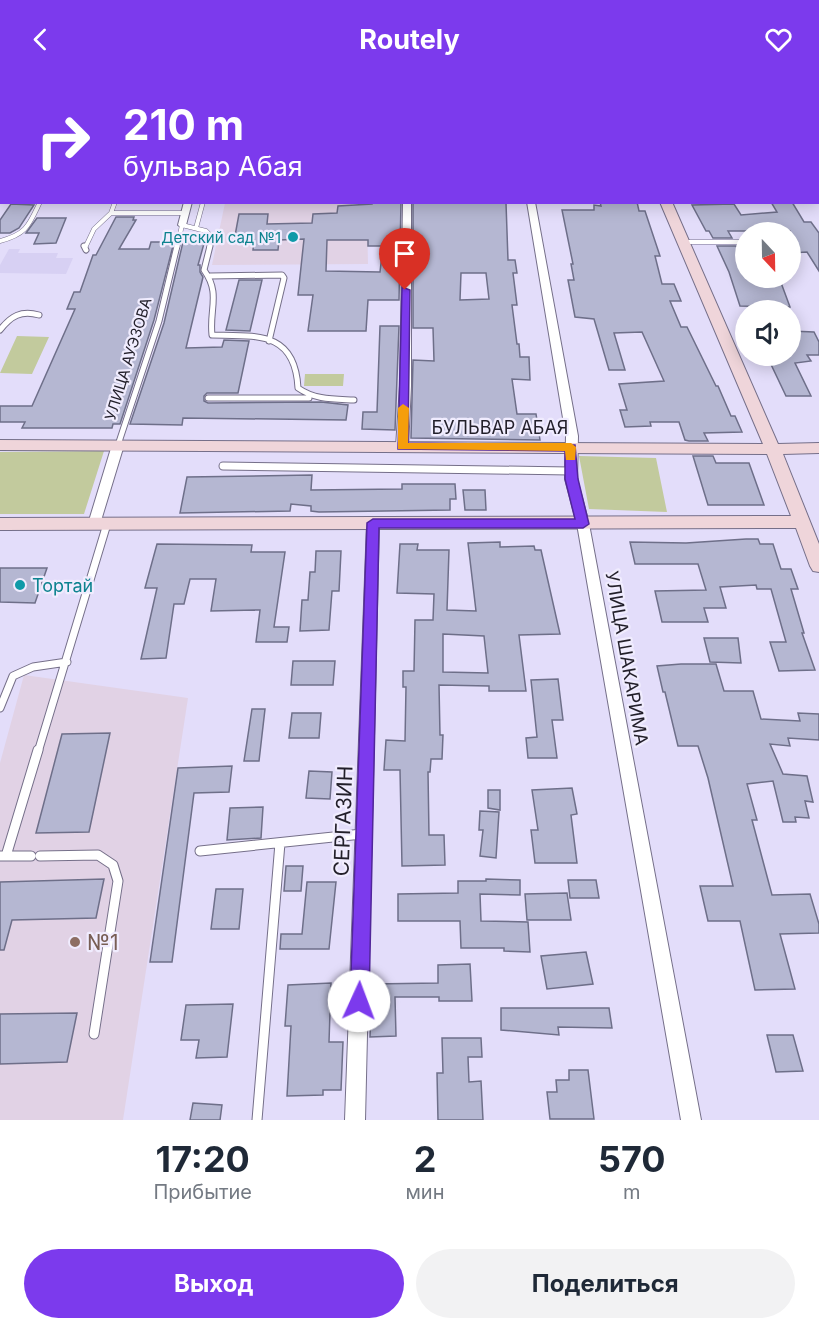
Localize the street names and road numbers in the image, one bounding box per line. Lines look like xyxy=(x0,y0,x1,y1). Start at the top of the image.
street label: УЛИЦА АУЭЗОВА xyxy=(100,295,156,423)
street label: БУЛЬВАР АБАЯ xyxy=(432,417,568,438)
street label: УЛИЦА ШАКАРИМА xyxy=(601,569,653,747)
street label: СЕРГАЗИН xyxy=(329,765,357,877)

